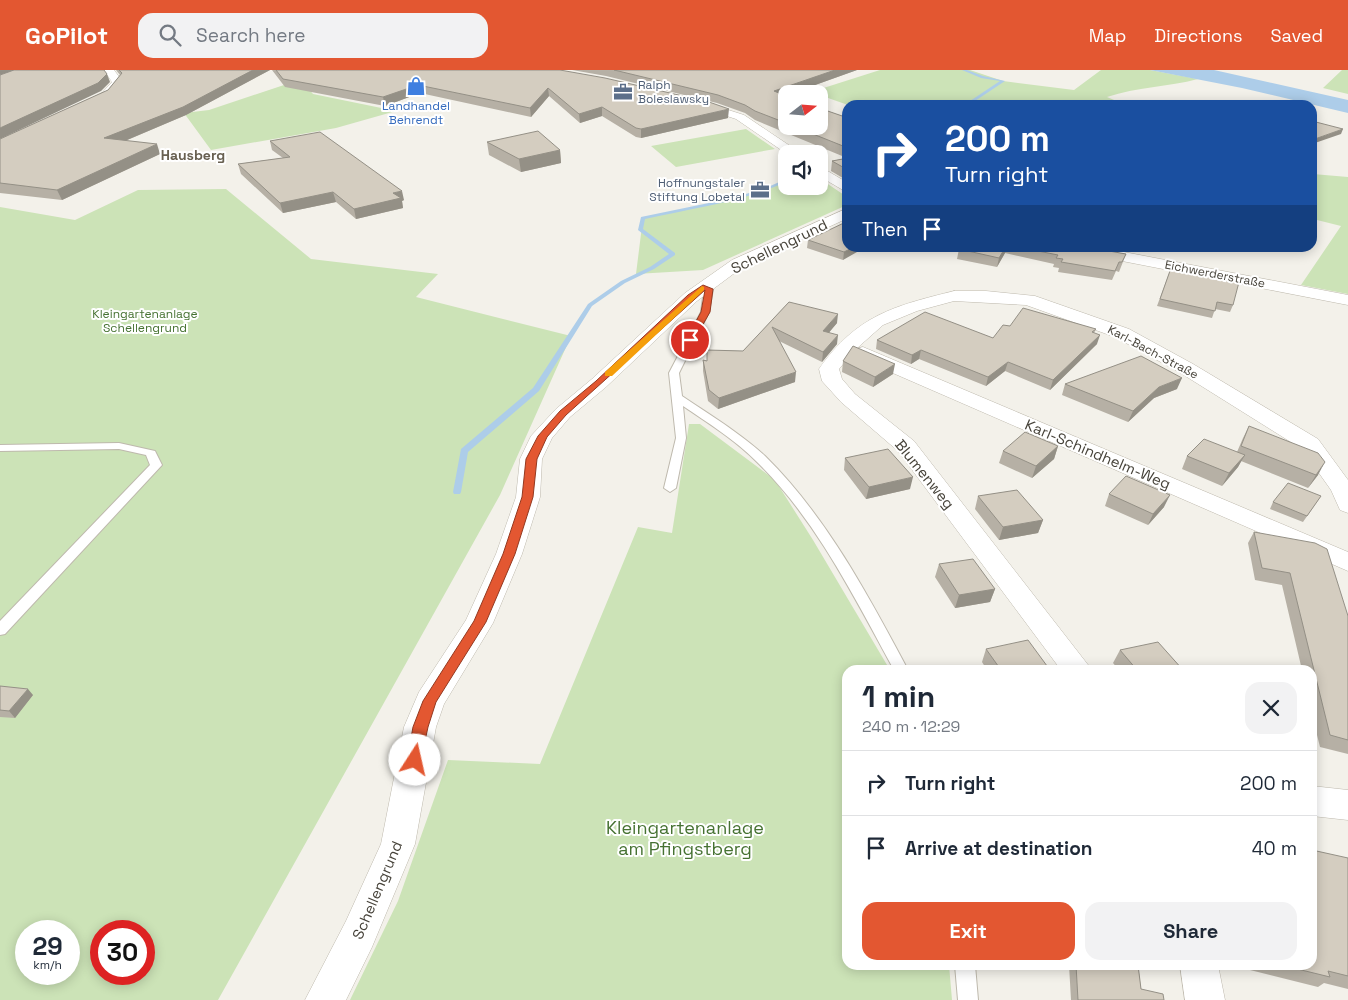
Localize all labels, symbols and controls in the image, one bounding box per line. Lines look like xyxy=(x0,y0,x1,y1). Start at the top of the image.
search box xyxy=(138,13,488,58)
text: GoPilot xyxy=(25,20,108,51)
icon: search xyxy=(156,21,184,49)
text: Search here xyxy=(196,23,306,48)
text: Map xyxy=(1089,24,1126,47)
text: Directions xyxy=(1154,24,1243,47)
text: Saved xyxy=(1271,24,1323,47)
shop icon: Landhandel Behrendt xyxy=(405,75,427,97)
place label: Ralph Boleslawsky xyxy=(638,77,709,107)
office icon: Ralph Boleslawsky xyxy=(612,81,634,103)
north arrow xyxy=(778,85,828,135)
map controls xyxy=(778,85,828,195)
place label: Landhandel Behrendt xyxy=(382,98,450,128)
text: 200 m xyxy=(945,117,1050,161)
icon: right xyxy=(862,120,927,185)
button: sound xyxy=(778,145,828,195)
district label: Hausberg xyxy=(161,146,225,164)
text: Turn right xyxy=(945,160,1048,188)
place label: Hoffnungstaler Stiftung Lobetal xyxy=(649,175,745,205)
office icon: Hoffnungstaler Stiftung Lobetal xyxy=(749,179,771,201)
street label: Schellengrund xyxy=(728,214,830,278)
icon: arrive xyxy=(918,215,946,243)
text: Then xyxy=(862,217,908,242)
street label: Eichwerderstraße xyxy=(1163,256,1267,292)
park label: Kleingartenanlage Schellengrund xyxy=(92,306,198,336)
pin xyxy=(669,319,711,361)
street label: Karl-Bach-Straße xyxy=(1105,321,1201,383)
icon: arrive xyxy=(676,326,704,354)
street label: Karl-Schindhelm-Weg xyxy=(1022,415,1174,493)
street label: Blumenweg xyxy=(891,435,959,513)
text: 1 min xyxy=(862,677,935,716)
button: close xyxy=(1245,682,1297,734)
text: 240 m · 12:29 xyxy=(862,716,960,737)
position arrow xyxy=(388,733,440,785)
icon: right xyxy=(862,769,890,797)
text: Turn right xyxy=(905,771,995,796)
text: 200 m xyxy=(1240,771,1297,796)
park label: Kleingartenanlage am Pfingstberg xyxy=(606,816,764,860)
icon: arrive xyxy=(862,834,890,862)
text: Arrive at destination xyxy=(905,836,1093,861)
text: 40 m xyxy=(1252,836,1297,861)
street label: Schellengrund xyxy=(348,838,406,942)
button: Exit xyxy=(862,902,1075,960)
button: Share xyxy=(1085,902,1297,960)
speed limit sign: 30 xyxy=(90,920,155,985)
text: 29 xyxy=(32,930,63,962)
text: km/h xyxy=(33,957,62,973)

